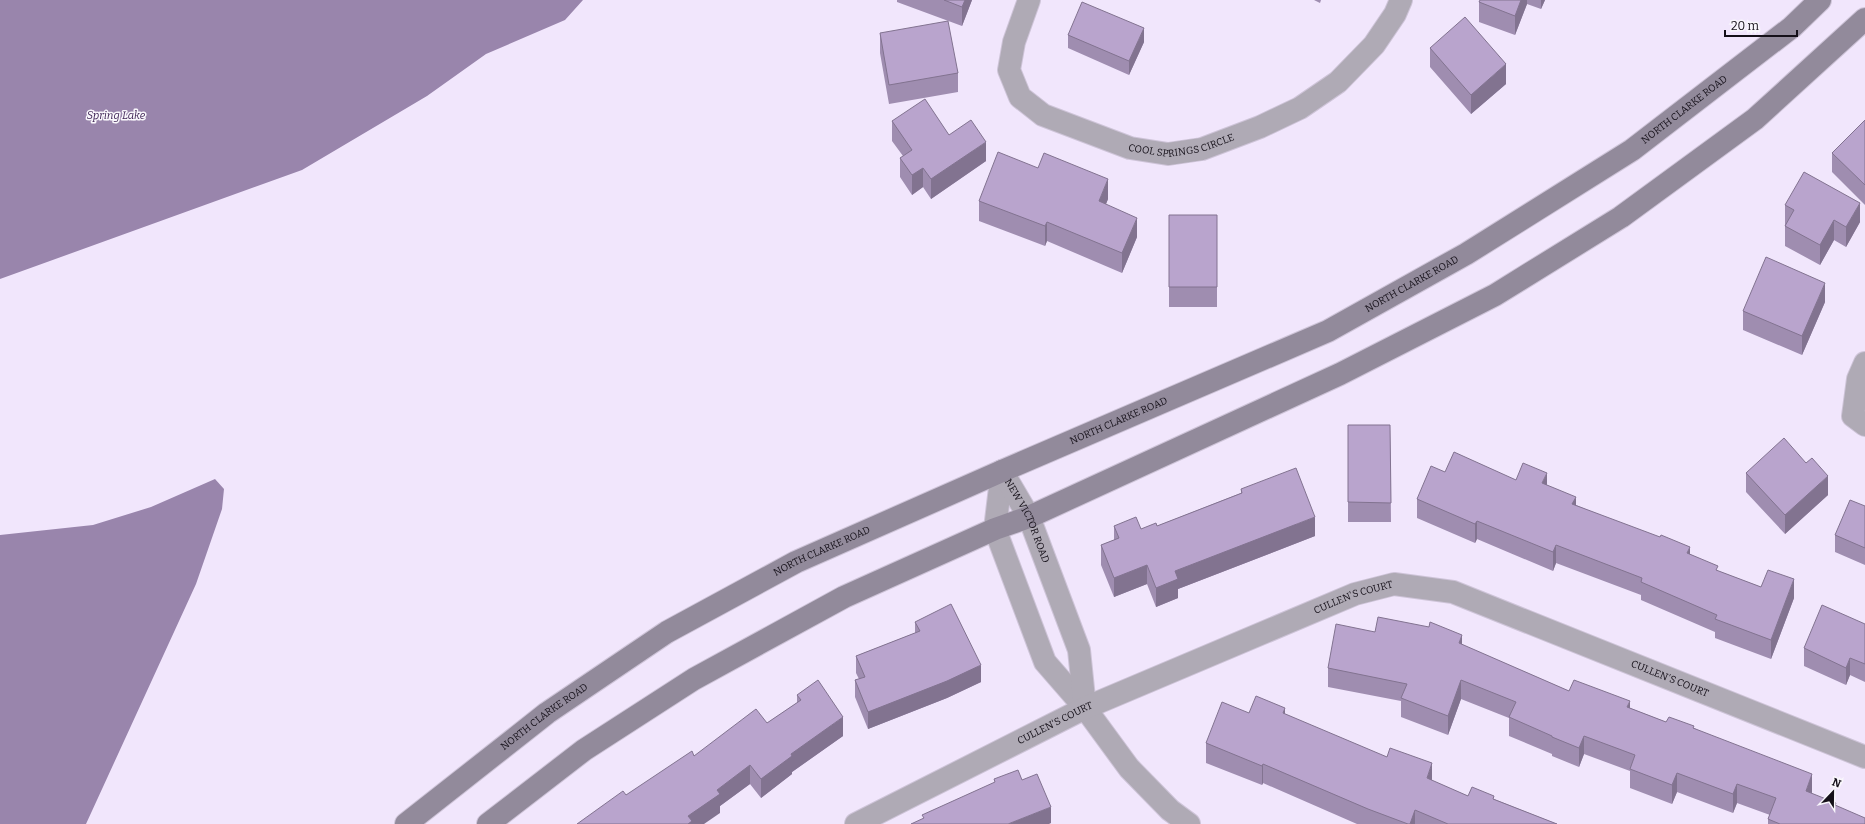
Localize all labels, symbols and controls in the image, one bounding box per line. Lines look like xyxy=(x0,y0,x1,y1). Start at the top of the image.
scale bar xyxy=(1725,12,1797,38)
text: 20 m xyxy=(1731,19,1760,33)
street label: NORTH CLARKE ROAD xyxy=(1639,73,1730,147)
water label: Spring Lake xyxy=(87,109,146,122)
street label: COOL SPRINGS CIRCLE xyxy=(1127,131,1236,160)
street label: NORTH CLARKE ROAD xyxy=(1363,253,1461,315)
street label: NORTH CLARKE ROAD xyxy=(1068,395,1169,447)
street label: NEW VICTOR ROAD xyxy=(1002,477,1052,565)
street label: NORTH CLARKE ROAD xyxy=(772,524,872,579)
street label: CULLEN'S COURT xyxy=(1312,579,1394,617)
street label: CULLEN'S COURT xyxy=(1629,658,1710,700)
street label: NORTH CLARKE ROAD xyxy=(498,681,590,753)
street label: CULLEN'S COURT xyxy=(1015,699,1095,747)
north arrow xyxy=(1813,772,1853,812)
text: N xyxy=(1830,776,1843,791)

